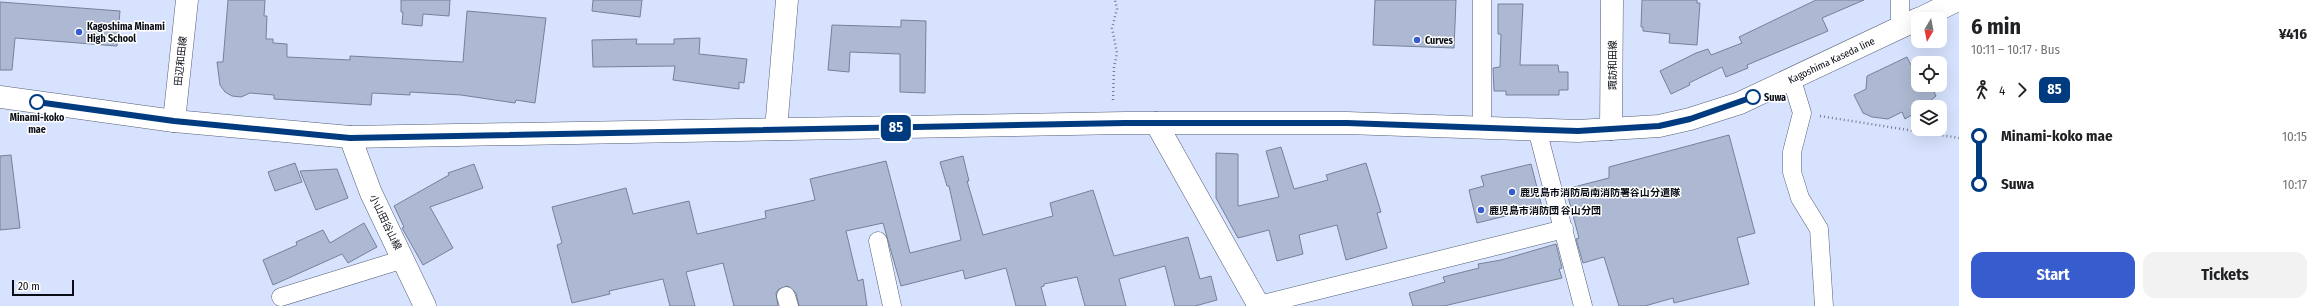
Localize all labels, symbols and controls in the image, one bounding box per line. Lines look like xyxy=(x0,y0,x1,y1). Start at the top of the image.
north arrow xyxy=(1911,12,1947,48)
map controls xyxy=(1911,12,1947,136)
text: 6 min xyxy=(1971,13,2021,40)
place label: Kagoshima Minami High School xyxy=(87,21,165,45)
text: ¥416 xyxy=(2279,25,2307,43)
marker: Kagoshima Minami High School xyxy=(74,27,84,37)
marker: Curves xyxy=(1412,35,1422,45)
place label: Curves xyxy=(1425,35,1454,47)
street label: Kagoshima Kaseda line xyxy=(1787,35,1877,86)
street label: 田辺和田線 xyxy=(172,36,190,87)
street label: 諏訪和田線 xyxy=(1607,40,1619,90)
text: 10:11 – 10:17 · Bus xyxy=(1971,42,2060,57)
button: locate xyxy=(1911,56,1947,92)
icon: walk xyxy=(1971,79,1993,101)
icon: forward xyxy=(2011,79,2033,101)
text: 85 xyxy=(2047,81,2062,98)
text: 4 xyxy=(1999,83,2005,98)
marker: Suwa xyxy=(1745,89,1761,105)
place label: Suwa xyxy=(1764,92,1786,104)
marker: Minami-koko mae xyxy=(29,94,45,110)
button: layers xyxy=(1911,100,1947,136)
place label: Minami-koko mae xyxy=(10,112,65,136)
line badge: 85 xyxy=(878,115,914,141)
text: 85 xyxy=(889,119,903,136)
text: Minami-koko mae xyxy=(2001,127,2112,145)
text: 10:15 xyxy=(2282,129,2307,144)
text: Suwa xyxy=(2001,175,2034,193)
text: 10:17 xyxy=(2283,177,2307,192)
marker: 鹿児島市消防局南消防署谷山分遣隊 xyxy=(1507,187,1517,197)
place label: 鹿児島市消防局南消防署谷山分遣隊 xyxy=(1520,187,1681,199)
street label: 小山田谷山線 xyxy=(367,193,404,252)
marker: 鹿児島市消防団 谷山分団 xyxy=(1476,205,1486,215)
place label: 鹿児島市消防団 谷山分団 xyxy=(1489,205,1601,217)
button: Start xyxy=(1971,252,2135,298)
button: Tickets xyxy=(2143,252,2307,298)
scale bar xyxy=(12,278,74,297)
text: 20 m xyxy=(18,280,40,293)

